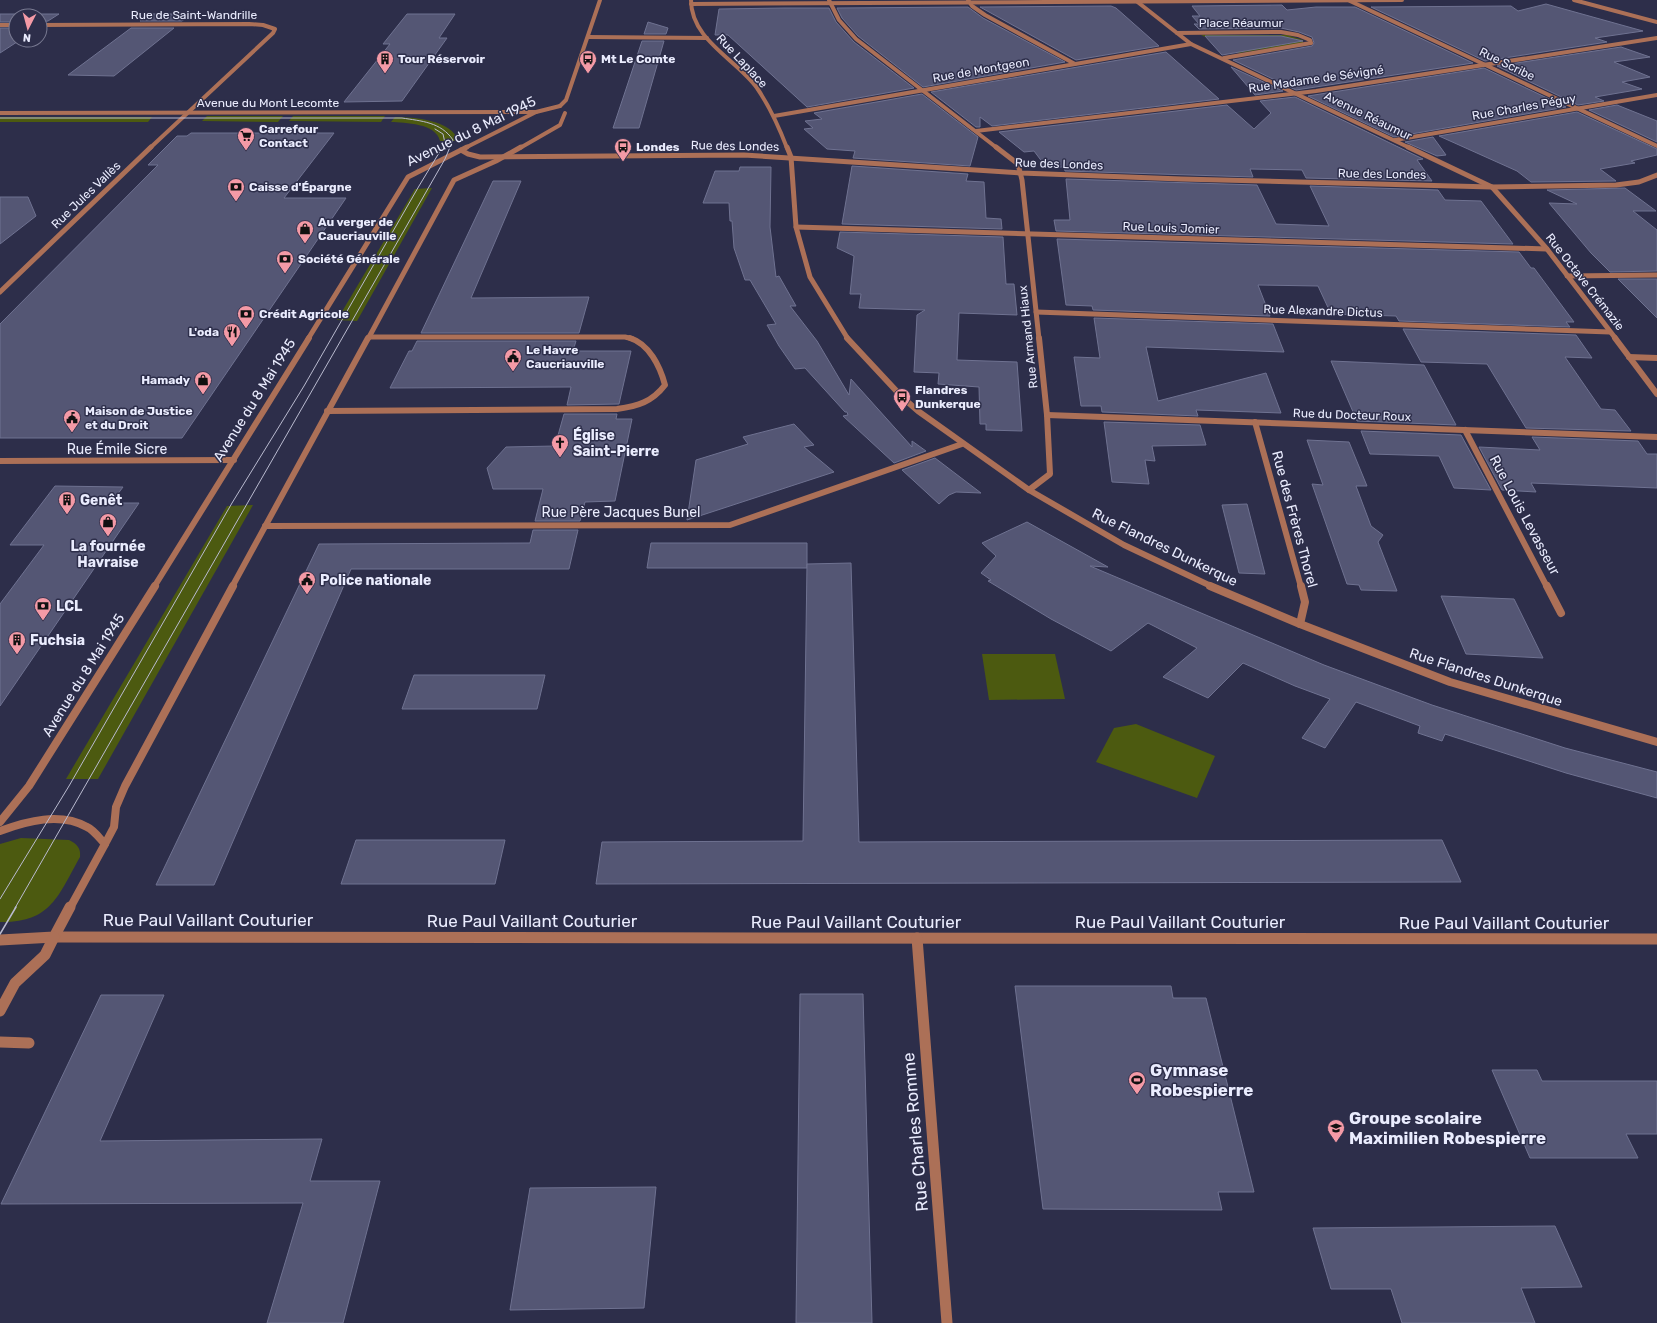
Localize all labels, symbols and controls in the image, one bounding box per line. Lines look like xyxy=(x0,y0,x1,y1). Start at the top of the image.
north arrow xyxy=(8,8,48,48)
street label: Rue de Saint-Wandrille xyxy=(131,8,257,22)
street label: Place Réaumur xyxy=(1199,16,1284,30)
text: N xyxy=(22,31,32,44)
street label: Rue Laplace xyxy=(714,31,771,91)
street label: Rue Scribe xyxy=(1477,45,1537,84)
building icon: Tour Réservoir xyxy=(375,49,395,74)
bus stop icon: Mt Le Comte xyxy=(578,49,598,74)
place label: Tour Réservoir xyxy=(398,52,486,66)
place label: Mt Le Comte xyxy=(601,52,675,66)
street label: Rue de Montgeon xyxy=(932,55,1030,85)
street label: Rue Madame de Sévigné xyxy=(1247,63,1385,95)
street label: Avenue Réaumur xyxy=(1322,89,1415,143)
street label: Rue Charles Péguy xyxy=(1471,91,1577,123)
street label: Avenue du 8 Mai 1945 xyxy=(404,93,539,170)
street label: Avenue du Mont Lecomte xyxy=(197,96,339,110)
place label: Carrefour Contact xyxy=(259,122,319,150)
supermarket icon: Carrefour Contact xyxy=(236,126,256,151)
bus stop icon: Londes xyxy=(613,137,633,162)
street label: Rue des Londes xyxy=(691,138,779,154)
place label: Londes xyxy=(636,140,680,154)
street label: Rue des Londes xyxy=(1015,155,1103,173)
street label: Rue Jules Vallès xyxy=(49,159,123,231)
street label: Rue des Londes xyxy=(1338,166,1426,182)
bank icon: Caisse d'Épargne xyxy=(226,177,246,202)
place label: Caisse d'Épargne xyxy=(249,180,352,194)
place label: Au verger de Caucriauville xyxy=(318,215,397,243)
shop icon: Au verger de Caucriauville xyxy=(295,219,315,244)
street label: Rue Louis Jomier xyxy=(1122,219,1220,237)
street label: Rue Octave Crémazie xyxy=(1543,231,1627,333)
bank icon: Société Générale xyxy=(275,249,295,274)
place label: Société Générale xyxy=(298,252,400,266)
street label: Rue Armand Hiaux xyxy=(1016,284,1040,389)
street label: Rue Alexandre Dictus xyxy=(1263,302,1383,320)
bank icon: Crédit Agricole xyxy=(236,304,256,329)
place label: Crédit Agricole xyxy=(259,307,349,321)
restaurant icon: L'oda xyxy=(222,322,242,347)
place label: L'oda xyxy=(189,325,219,339)
street label: Avenue du 8 Mai 1945 xyxy=(210,336,299,465)
place label: Le Havre Caucriauville xyxy=(526,343,605,371)
public building icon: Le Havre Caucriauville xyxy=(503,347,523,372)
shop icon: Hamady xyxy=(193,370,213,395)
place label: Hamady xyxy=(141,373,190,387)
place label: Flandres Dunkerque xyxy=(915,383,981,411)
bus stop icon: Flandres Dunkerque xyxy=(892,387,912,412)
place label: Maison de Justice et du Droit xyxy=(85,404,193,432)
street label: Rue du Docteur Roux xyxy=(1293,406,1412,424)
public building icon: Maison de Justice et du Droit xyxy=(62,408,82,433)
place label: Église Saint-Pierre xyxy=(573,426,659,460)
church icon: Église Saint-Pierre xyxy=(550,433,570,458)
street label: Rue Émile Sicre xyxy=(67,440,168,458)
street label: Rue des Frères Thorel xyxy=(1268,449,1321,589)
street label: Rue Louis Levasseur xyxy=(1486,452,1564,579)
building icon: Genêt xyxy=(57,490,77,515)
place label: Genêt xyxy=(80,492,123,509)
street label: Rue Père Jacques Bunel xyxy=(541,504,701,521)
street label: Rue Flandres Dunkerque xyxy=(1089,505,1240,590)
shop icon: La fournée Havraise xyxy=(98,512,118,537)
place label: La fournée Havraise xyxy=(71,538,146,571)
public building icon: Police nationale xyxy=(297,570,317,595)
place label: Police nationale xyxy=(320,572,431,589)
bank icon: LCL xyxy=(33,596,53,621)
place label: LCL xyxy=(56,598,83,615)
street label: Avenue du 8 Mai 1945 xyxy=(39,611,128,740)
building icon: Fuchsia xyxy=(7,630,27,655)
place label: Fuchsia xyxy=(30,632,85,649)
street label: Rue Flandres Dunkerque xyxy=(1407,645,1565,710)
street label: Rue Paul Vaillant Couturier xyxy=(103,910,314,930)
street label: Rue Paul Vaillant Couturier xyxy=(427,911,638,931)
street label: Rue Paul Vaillant Couturier xyxy=(751,912,962,932)
street label: Rue Paul Vaillant Couturier xyxy=(1075,912,1286,932)
street label: Rue Paul Vaillant Couturier xyxy=(1399,913,1610,933)
street label: Rue Charles Romme xyxy=(898,1052,932,1212)
place label: Gymnase Robespierre xyxy=(1150,1060,1253,1100)
sports icon: Gymnase Robespierre xyxy=(1127,1070,1147,1095)
place label: Groupe scolaire Maximilien Robespierre xyxy=(1349,1108,1546,1148)
school or university icon: Groupe scolaire Maximilien Robespierre xyxy=(1326,1118,1346,1143)

